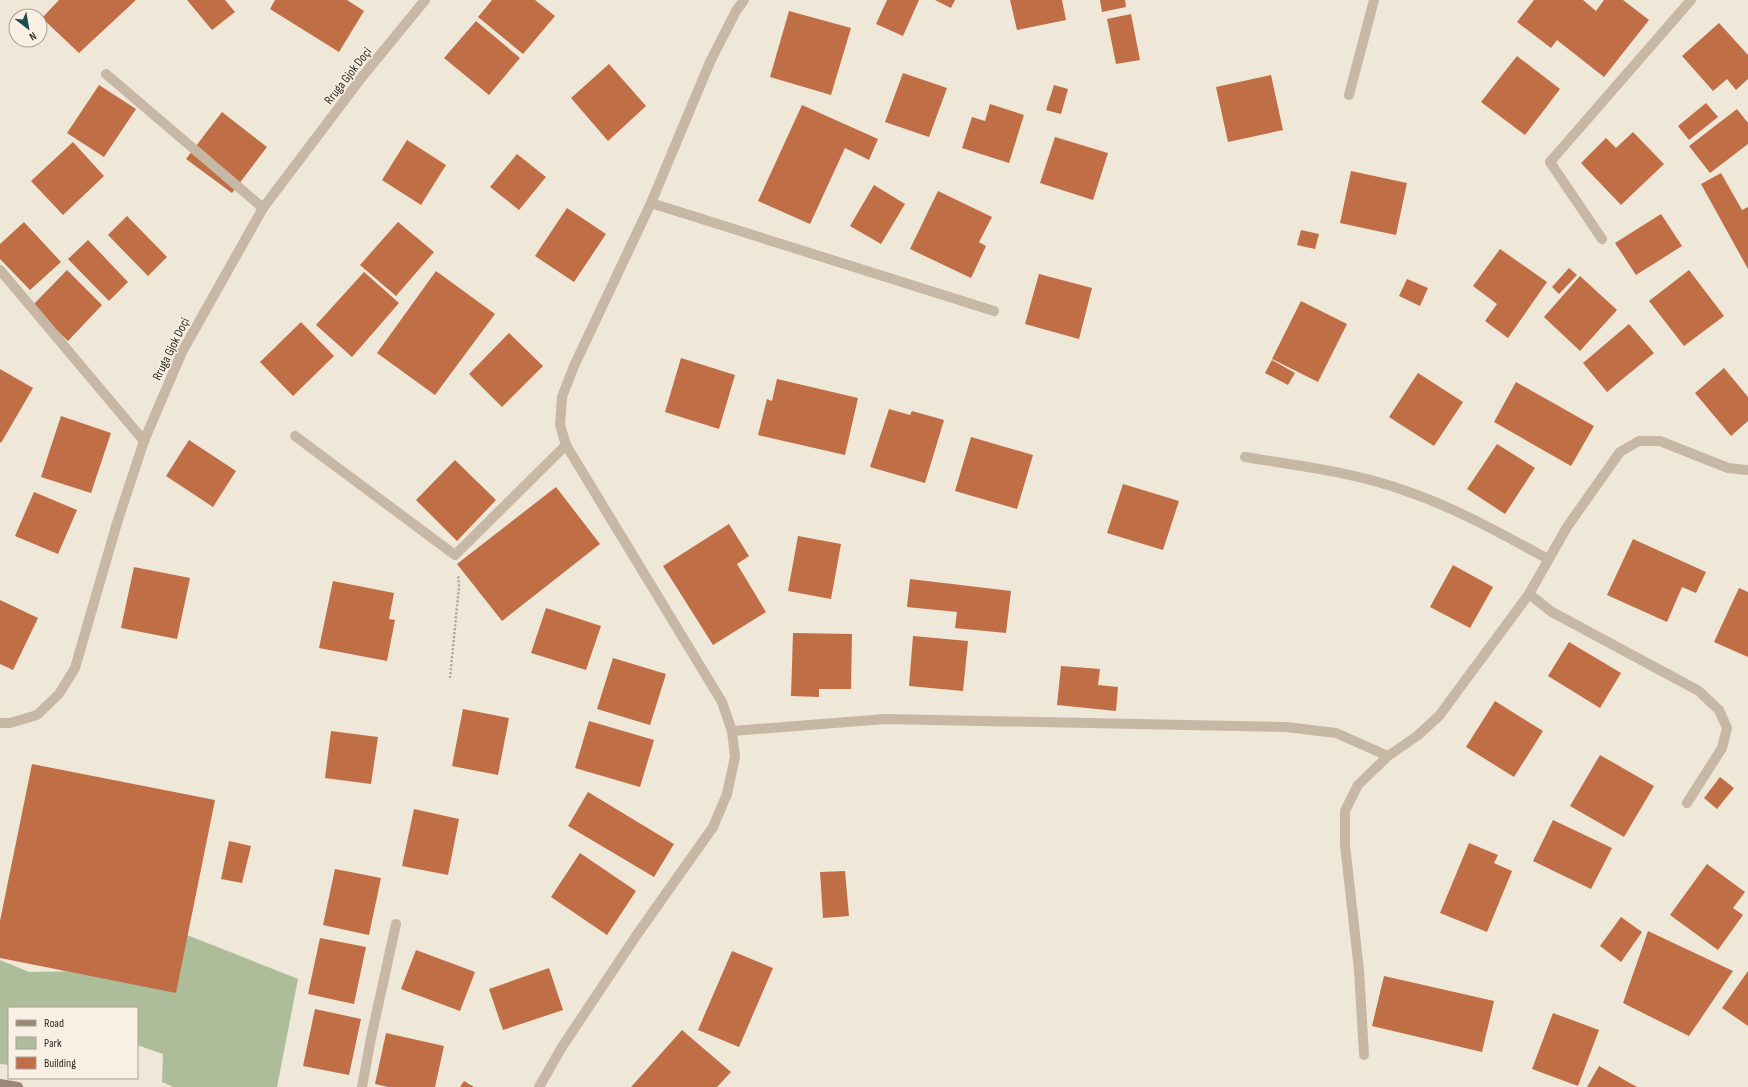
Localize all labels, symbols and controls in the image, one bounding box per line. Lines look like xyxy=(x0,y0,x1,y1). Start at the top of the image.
north arrow xyxy=(8,8,48,48)
text: N xyxy=(27,29,39,43)
street label: Rruga Gjok Doçi xyxy=(321,44,375,108)
street label: Rruga Gjok Doçi xyxy=(149,315,193,383)
legend xyxy=(8,1007,138,1079)
text: Road xyxy=(44,1016,64,1031)
text: Park xyxy=(44,1036,62,1051)
text: Building xyxy=(44,1056,76,1071)

